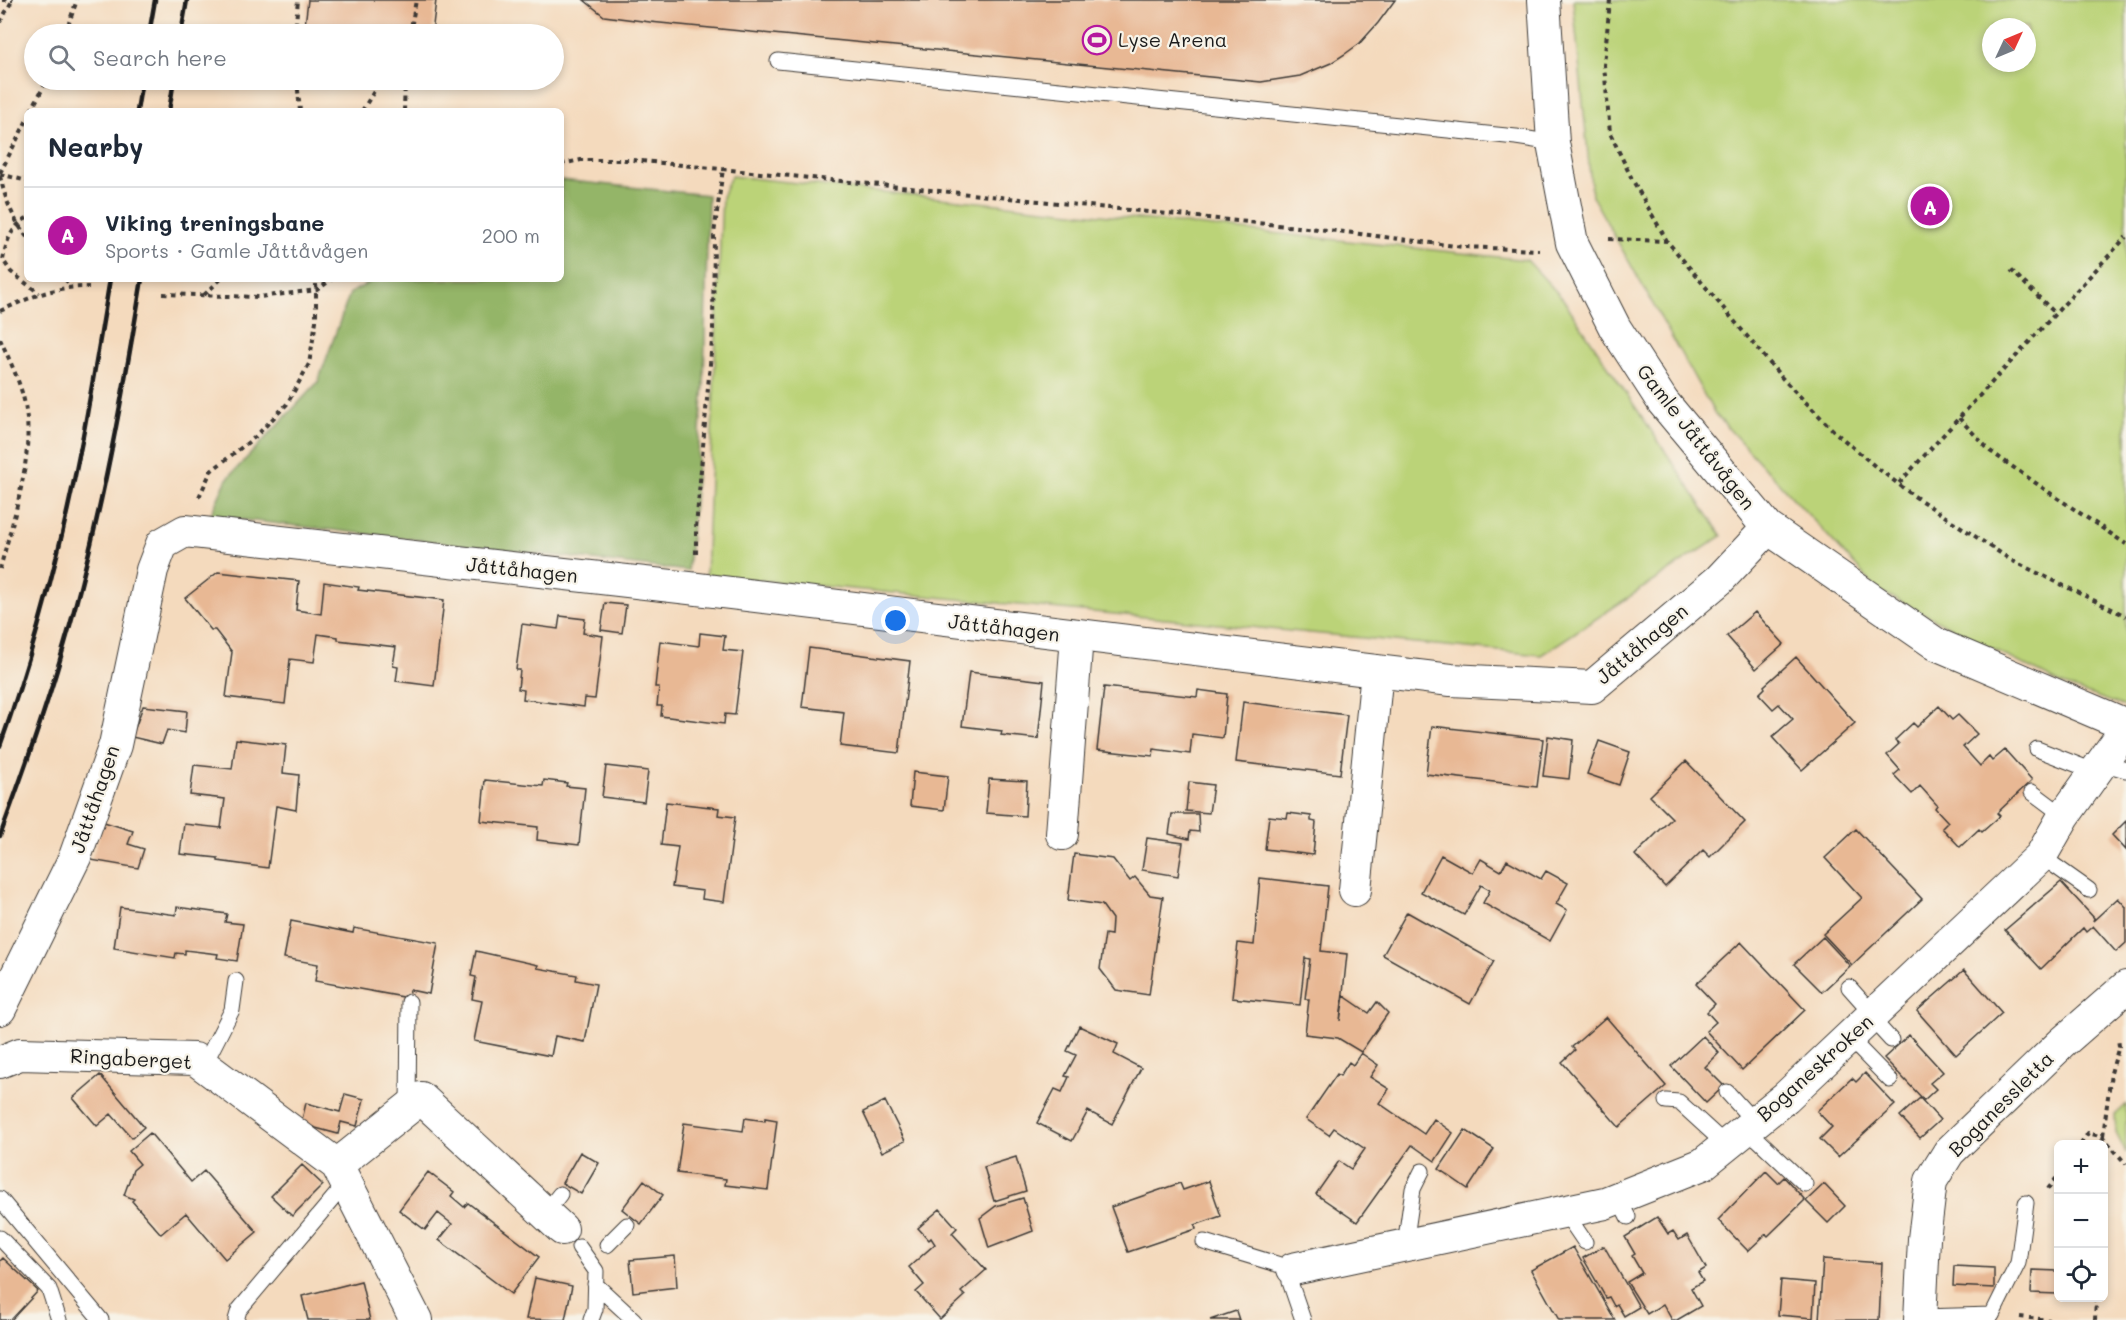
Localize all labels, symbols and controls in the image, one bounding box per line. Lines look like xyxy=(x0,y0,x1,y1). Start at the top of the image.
north arrow xyxy=(1982,18,2036,72)
search box xyxy=(24,24,564,90)
sports icon: Lyse Arena xyxy=(1081,24,1113,56)
place label: Lyse Arena xyxy=(1118,26,1227,52)
icon: search xyxy=(45,41,78,74)
text: Search here xyxy=(93,43,227,72)
text: Nearby xyxy=(48,130,143,164)
pin: A xyxy=(1910,184,1950,228)
text: Viking treningsbane xyxy=(105,208,324,237)
text: A xyxy=(61,222,74,248)
text: 200 m xyxy=(482,222,540,248)
text: Sports · Gamle Jåttåvågen xyxy=(105,237,368,263)
street label: Gamle Jåttåvågen xyxy=(1632,358,1762,514)
street label: Jåttåhagen xyxy=(465,550,579,588)
street label: Jåttåhagen xyxy=(1590,597,1693,689)
your location xyxy=(881,606,910,635)
street label: Jåttåhagen xyxy=(947,607,1061,647)
street label: Jåttåhagen xyxy=(63,741,125,856)
street label: Boganeskroken xyxy=(1751,1008,1878,1126)
street label: Ringaberget xyxy=(69,1042,193,1074)
street label: Boganessletta xyxy=(1942,1045,2059,1162)
map controls xyxy=(2054,1140,2108,1302)
button: + xyxy=(2054,1140,2108,1194)
button: − xyxy=(2054,1194,2108,1248)
button: locate xyxy=(2054,1248,2108,1302)

